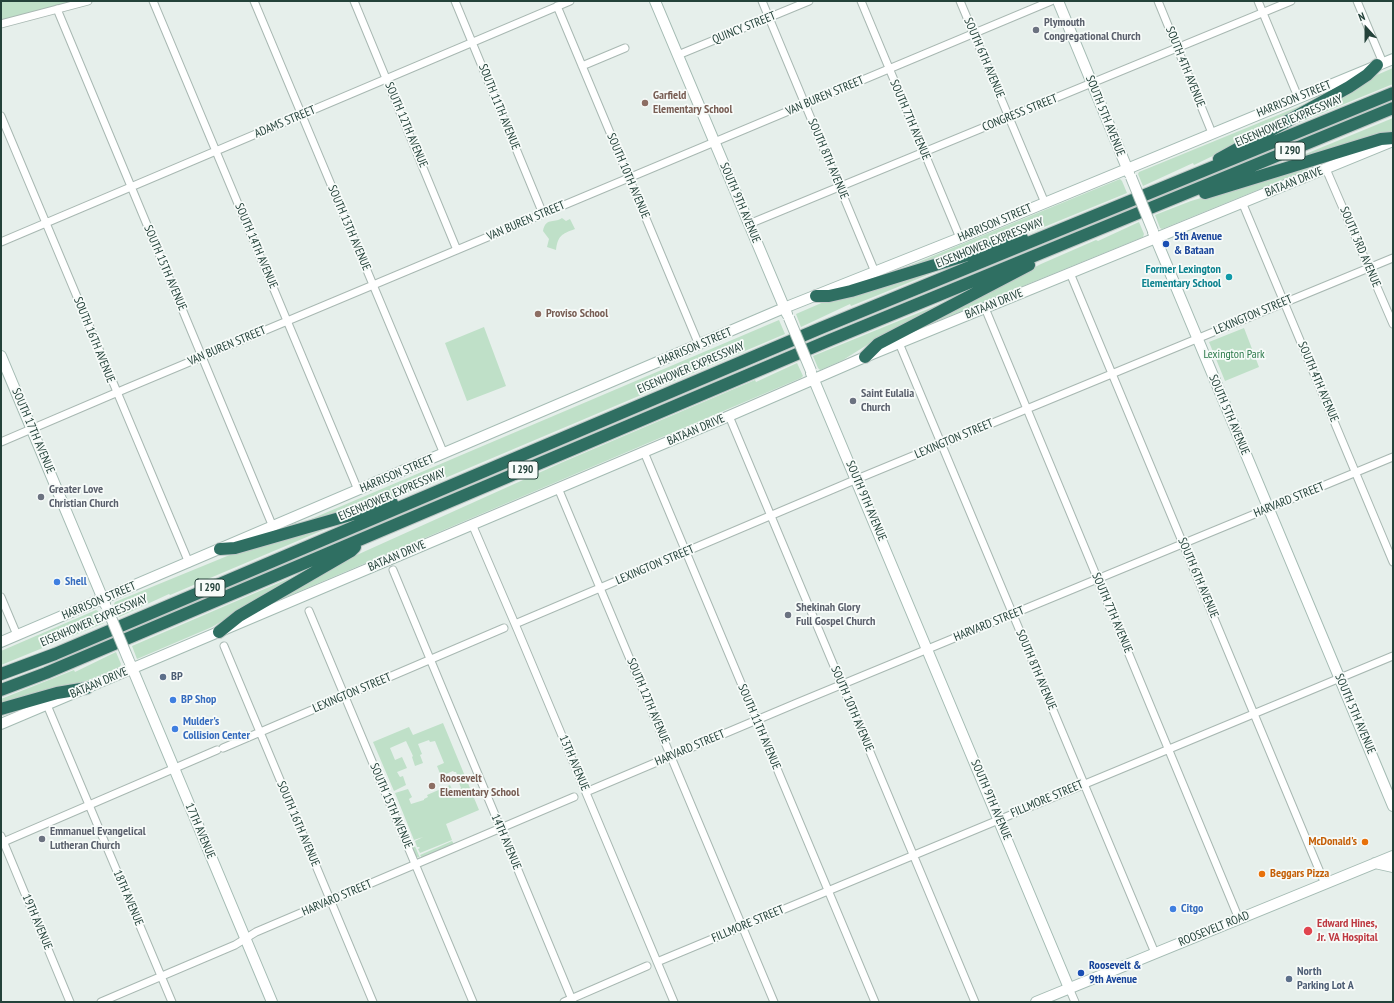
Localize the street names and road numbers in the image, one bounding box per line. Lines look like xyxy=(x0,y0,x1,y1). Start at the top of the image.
street label: QUINCY STREET xyxy=(710,9,778,47)
street label: SOUTH 6TH AVENUE xyxy=(961,16,1007,100)
street label: SOUTH 4TH AVENUE xyxy=(1162,25,1208,109)
street label: SOUTH 11TH AVENUE xyxy=(475,62,523,152)
street label: VAN BUREN STREET xyxy=(784,73,866,119)
street label: SOUTH 5TH AVENUE xyxy=(1082,74,1128,158)
street label: SOUTH 7TH AVENUE xyxy=(887,78,933,162)
street label: HARRISON STREET xyxy=(1255,78,1333,120)
street label: SOUTH 12TH AVENUE xyxy=(382,80,430,170)
street label: CONGRESS STREET xyxy=(980,91,1060,135)
street label: EISENHOWER EXPRESSWAY xyxy=(1233,92,1345,150)
street label: ADAMS STREET xyxy=(252,103,318,141)
street label: SOUTH 8TH AVENUE xyxy=(805,117,851,201)
street label: SOUTH 10TH AVENUE xyxy=(604,131,652,221)
road number: I 290 xyxy=(1275,142,1305,160)
street label: SOUTH 9TH AVENUE xyxy=(717,161,763,245)
street label: BATAAN DRIVE xyxy=(1263,164,1325,200)
street label: SOUTH 13TH AVENUE xyxy=(325,183,373,273)
street label: VAN BUREN STREET xyxy=(485,198,567,244)
street label: SOUTH 14TH AVENUE xyxy=(232,201,280,291)
street label: HARRISON STREET xyxy=(956,201,1034,245)
street label: SOUTH 3RD AVENUE xyxy=(1337,205,1383,289)
street label: EISENHOWER EXPRESSWAY xyxy=(934,215,1046,271)
street label: SOUTH 15TH AVENUE xyxy=(141,223,189,313)
street label: BATAAN DRIVE xyxy=(963,286,1025,322)
street label: LEXINGTON STREET xyxy=(1212,292,1294,338)
street label: SOUTH 16TH AVENUE xyxy=(70,295,118,385)
street label: VAN BUREN STREET xyxy=(186,323,268,369)
street label: HARRISON STREET xyxy=(656,325,734,369)
street label: EISENHOWER EXPRESSWAY xyxy=(635,339,747,397)
street label: SOUTH 4TH AVENUE xyxy=(1295,340,1341,424)
street label: SOUTH 5TH AVENUE xyxy=(1206,373,1252,457)
street label: SOUTH 17TH AVENUE xyxy=(9,386,57,476)
street label: BATAAN DRIVE xyxy=(665,411,727,449)
street label: LEXINGTON STREET xyxy=(913,416,995,462)
street label: HARRISON STREET xyxy=(358,452,436,496)
street label: SOUTH 9TH AVENUE xyxy=(843,459,889,543)
road number: I 290 xyxy=(508,461,538,479)
street label: EISENHOWER EXPRESSWAY xyxy=(336,466,448,524)
street label: HARVARD STREET xyxy=(1252,479,1326,521)
street label: SOUTH 6TH AVENUE xyxy=(1175,536,1221,620)
street label: BATAAN DRIVE xyxy=(366,537,428,575)
street label: LEXINGTON STREET xyxy=(614,542,696,588)
street label: SOUTH 7TH AVENUE xyxy=(1089,571,1135,655)
street label: HARRISON STREET xyxy=(60,579,138,623)
road number: I 290 xyxy=(195,579,225,597)
street label: EISENHOWER EXPRESSWAY xyxy=(38,592,150,650)
street label: HARVARD STREET xyxy=(952,603,1026,645)
street label: SOUTH 8TH AVENUE xyxy=(1013,628,1059,712)
street label: SOUTH 12TH AVENUE xyxy=(624,656,672,746)
street label: BATAAN DRIVE xyxy=(68,664,130,702)
street label: SOUTH 10TH AVENUE xyxy=(828,664,876,754)
street label: LEXINGTON STREET xyxy=(311,670,393,716)
street label: SOUTH 5TH AVENUE xyxy=(1332,672,1378,756)
street label: SOUTH 11TH AVENUE xyxy=(735,682,783,772)
street label: HARVARD STREET xyxy=(653,727,727,769)
street label: 13TH AVENUE xyxy=(556,733,592,793)
street label: SOUTH 9TH AVENUE xyxy=(968,758,1014,842)
street label: SOUTH 15TH AVENUE xyxy=(367,761,415,851)
street label: FILLMORE STREET xyxy=(1009,777,1085,821)
street label: SOUTH 16TH AVENUE xyxy=(274,779,322,869)
street label: 17TH AVENUE xyxy=(182,801,218,861)
street label: 14TH AVENUE xyxy=(488,812,524,872)
street label: 18TH AVENUE xyxy=(110,868,146,928)
street label: HARVARD STREET xyxy=(300,877,374,919)
street label: 19TH AVENUE xyxy=(19,892,55,952)
street label: FILLMORE STREET xyxy=(710,902,786,946)
street label: ROOSEVELT ROAD xyxy=(1177,908,1251,950)

